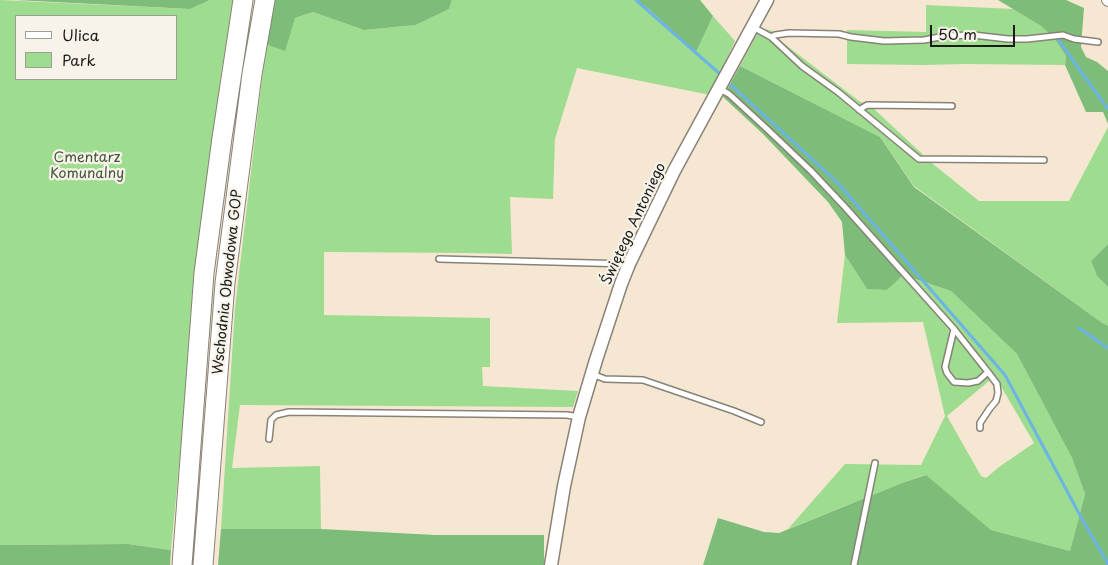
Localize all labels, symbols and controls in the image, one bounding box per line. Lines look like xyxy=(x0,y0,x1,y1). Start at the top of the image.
legend xyxy=(15,15,178,80)
scale bar xyxy=(933,15,1018,47)
text: 50 m xyxy=(938,22,977,45)
text: Ulica xyxy=(62,23,99,46)
text: Park xyxy=(62,48,96,71)
park label: Cmentarz Komunalny xyxy=(50,150,124,182)
street label: Świętego Antoniego xyxy=(598,160,670,288)
street label: Wschodnia Obwodowa GOP xyxy=(210,189,246,375)

